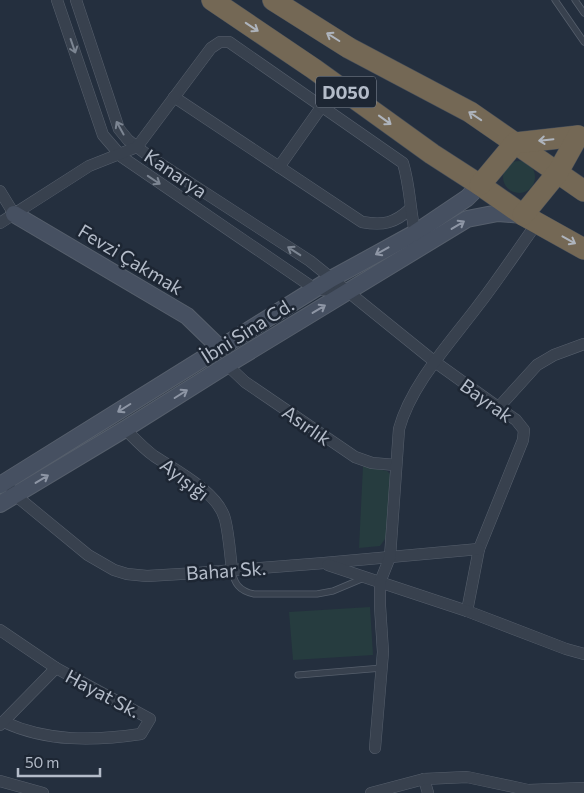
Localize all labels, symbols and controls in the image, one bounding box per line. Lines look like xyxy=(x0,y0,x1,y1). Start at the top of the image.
one-way arrow xyxy=(245,22,259,32)
one-way arrow xyxy=(326,32,340,42)
one-way arrow xyxy=(68,38,78,54)
road number: D050 xyxy=(316,76,376,108)
one-way arrow xyxy=(468,110,482,121)
one-way arrow xyxy=(378,115,392,125)
one-way arrow xyxy=(115,120,125,135)
one-way arrow xyxy=(539,135,555,145)
street label: Kanarya xyxy=(140,144,212,202)
one-way arrow xyxy=(147,175,161,185)
street label: Fevzi Çakmak xyxy=(74,219,188,299)
one-way arrow xyxy=(450,219,464,229)
one-way arrow xyxy=(561,236,575,246)
one-way arrow xyxy=(288,246,302,256)
one-way arrow xyxy=(375,247,390,256)
street label: İbni Sina Cd. xyxy=(196,292,298,368)
one-way arrow xyxy=(311,303,325,313)
street label: Bayrak xyxy=(456,373,518,427)
one-way arrow xyxy=(173,389,187,399)
street label: Asırlık xyxy=(278,400,336,450)
one-way arrow xyxy=(117,403,131,413)
street label: Ayışığı xyxy=(156,453,214,505)
one-way arrow xyxy=(34,473,48,483)
street label: Bahar Sk. xyxy=(185,556,267,584)
street label: Hayat Sk. xyxy=(62,664,144,722)
scale bar xyxy=(18,746,100,778)
text: 50 m xyxy=(25,753,59,771)

